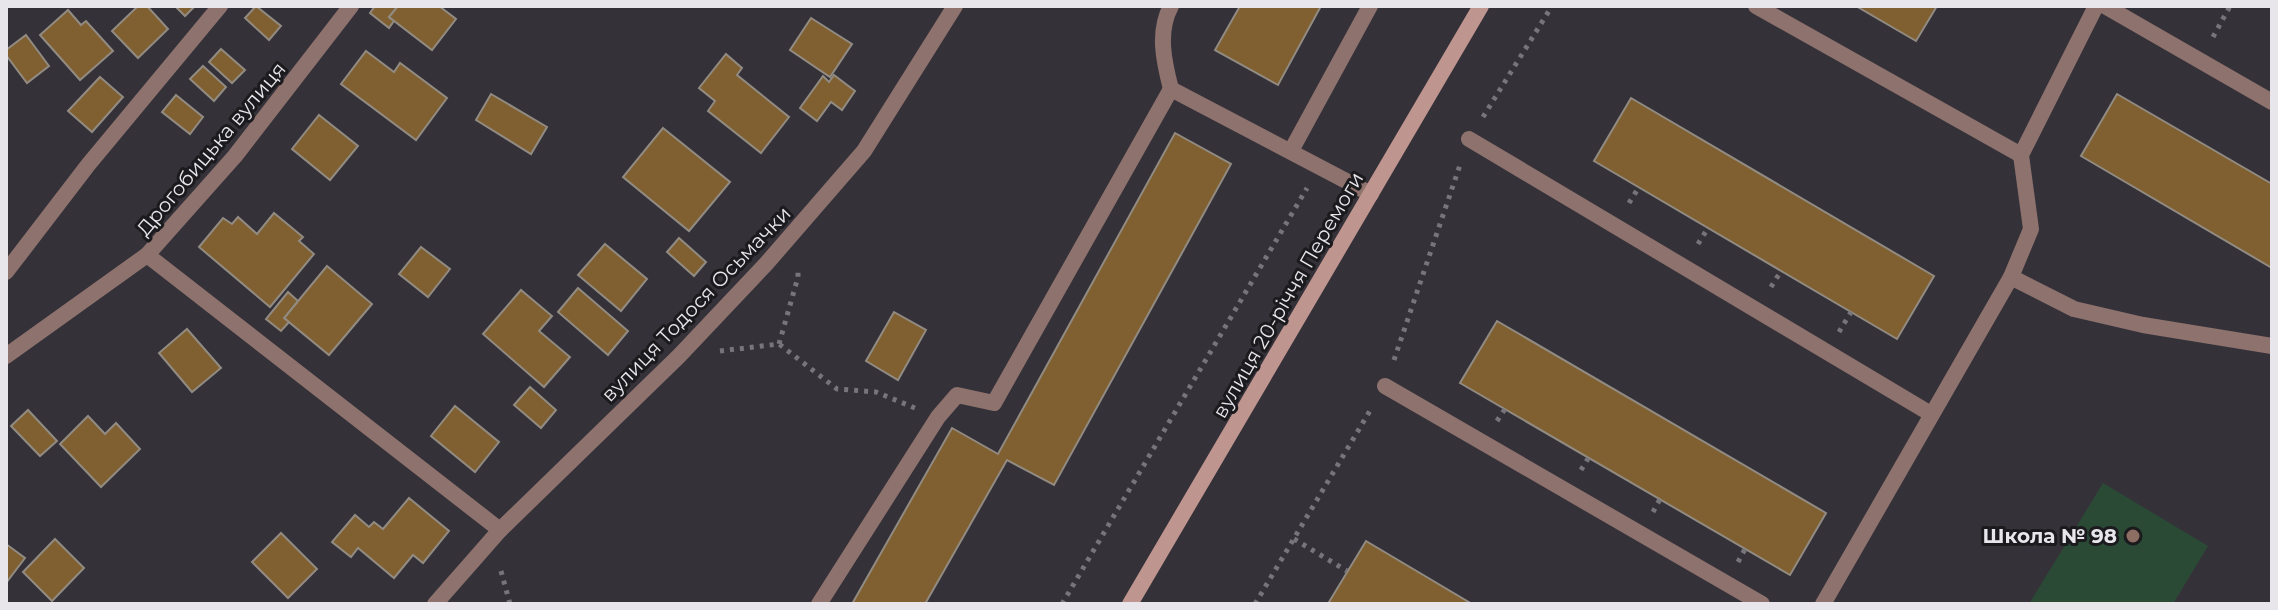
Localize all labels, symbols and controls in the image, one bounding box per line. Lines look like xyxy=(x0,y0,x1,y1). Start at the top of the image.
street label: Дрогобицька вулиця xyxy=(131,57,291,241)
street label: вулиця 20-річчя Перемоги xyxy=(1208,168,1368,422)
street label: вулиця Тодося Осьмачки xyxy=(596,201,796,407)
place label: Школа № 98 xyxy=(1983,524,2117,548)
marker: Школа № 98 xyxy=(2124,527,2142,545)

